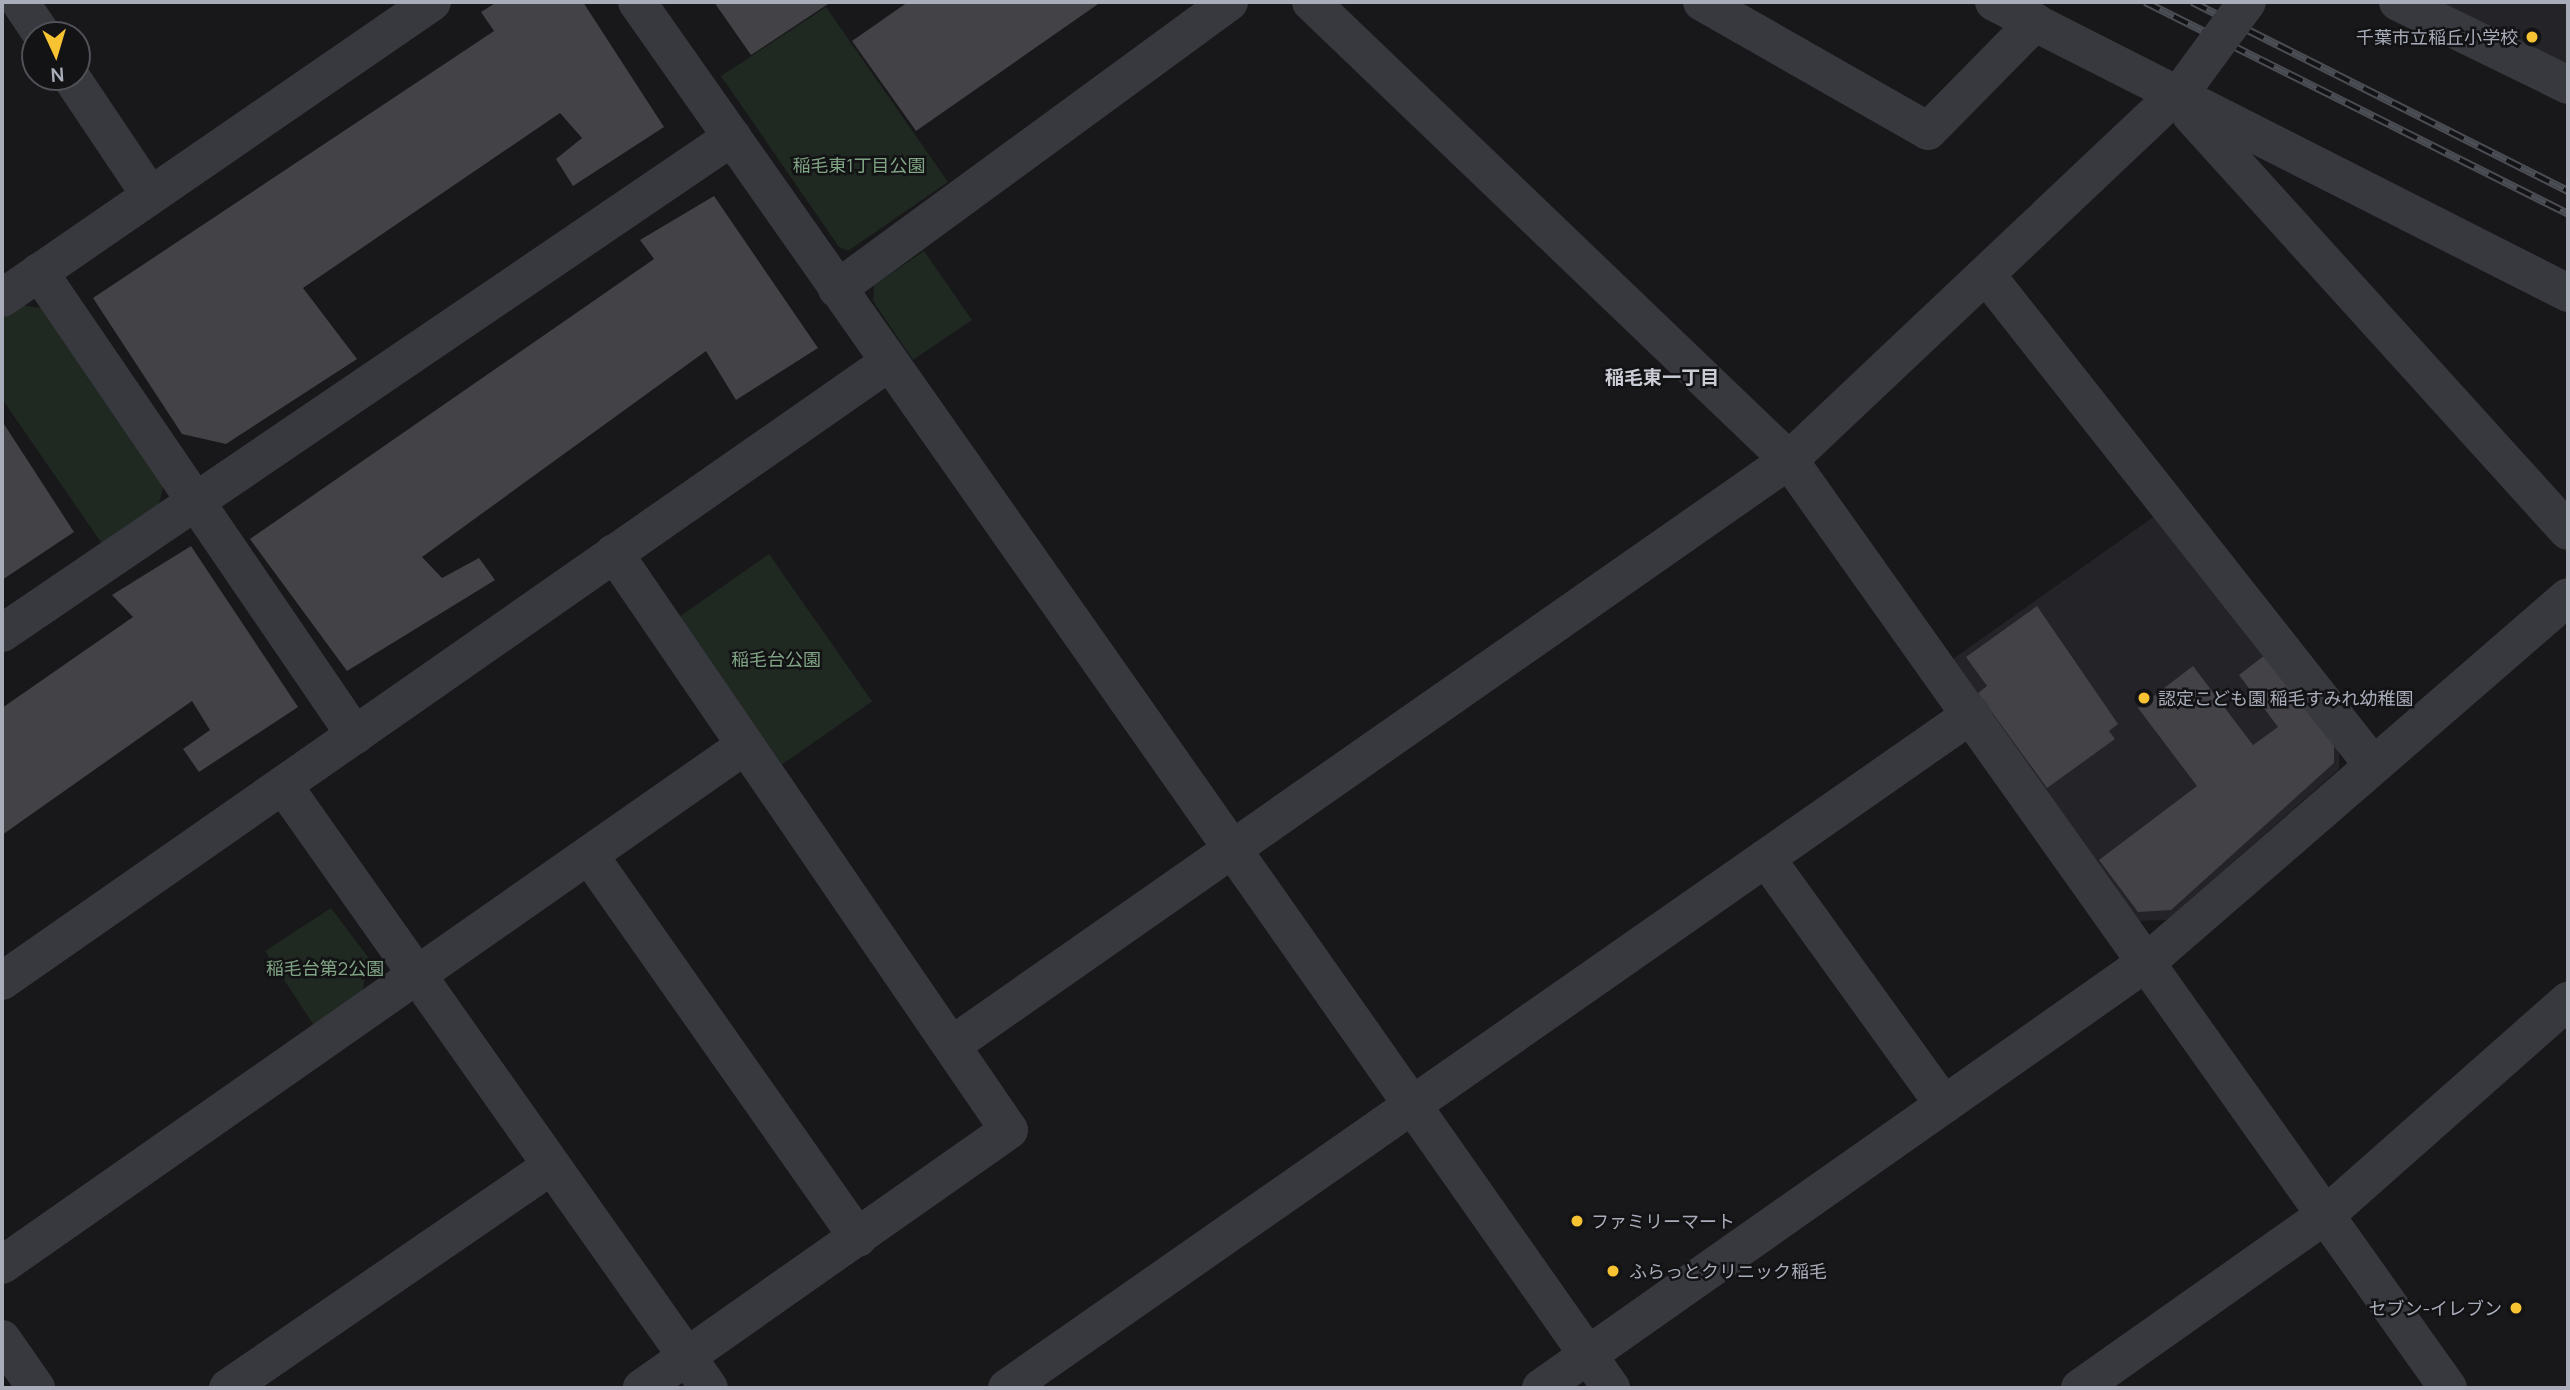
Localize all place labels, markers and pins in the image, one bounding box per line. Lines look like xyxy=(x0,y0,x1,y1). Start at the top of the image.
place label: 千葉市立稲丘小学校 xyxy=(2356,26,2518,48)
marker: 千葉市立稲丘小学校 xyxy=(2524,29,2540,45)
place label: 認定こども園 稲毛すみれ幼稚園 xyxy=(2158,687,2414,709)
marker: 認定こども園 稲毛すみれ幼稚園 xyxy=(2136,690,2152,706)
place label: ファミリーマート xyxy=(1591,1210,1735,1232)
marker: ファミリーマート xyxy=(1569,1213,1585,1229)
place label: ふらっとクリニック稲毛 xyxy=(1629,1260,1827,1282)
marker: ふらっとクリニック稲毛 xyxy=(1603,1261,1623,1281)
place label: セブン-イレブン xyxy=(2368,1297,2502,1319)
marker: セブン-イレブン xyxy=(2508,1300,2524,1316)

